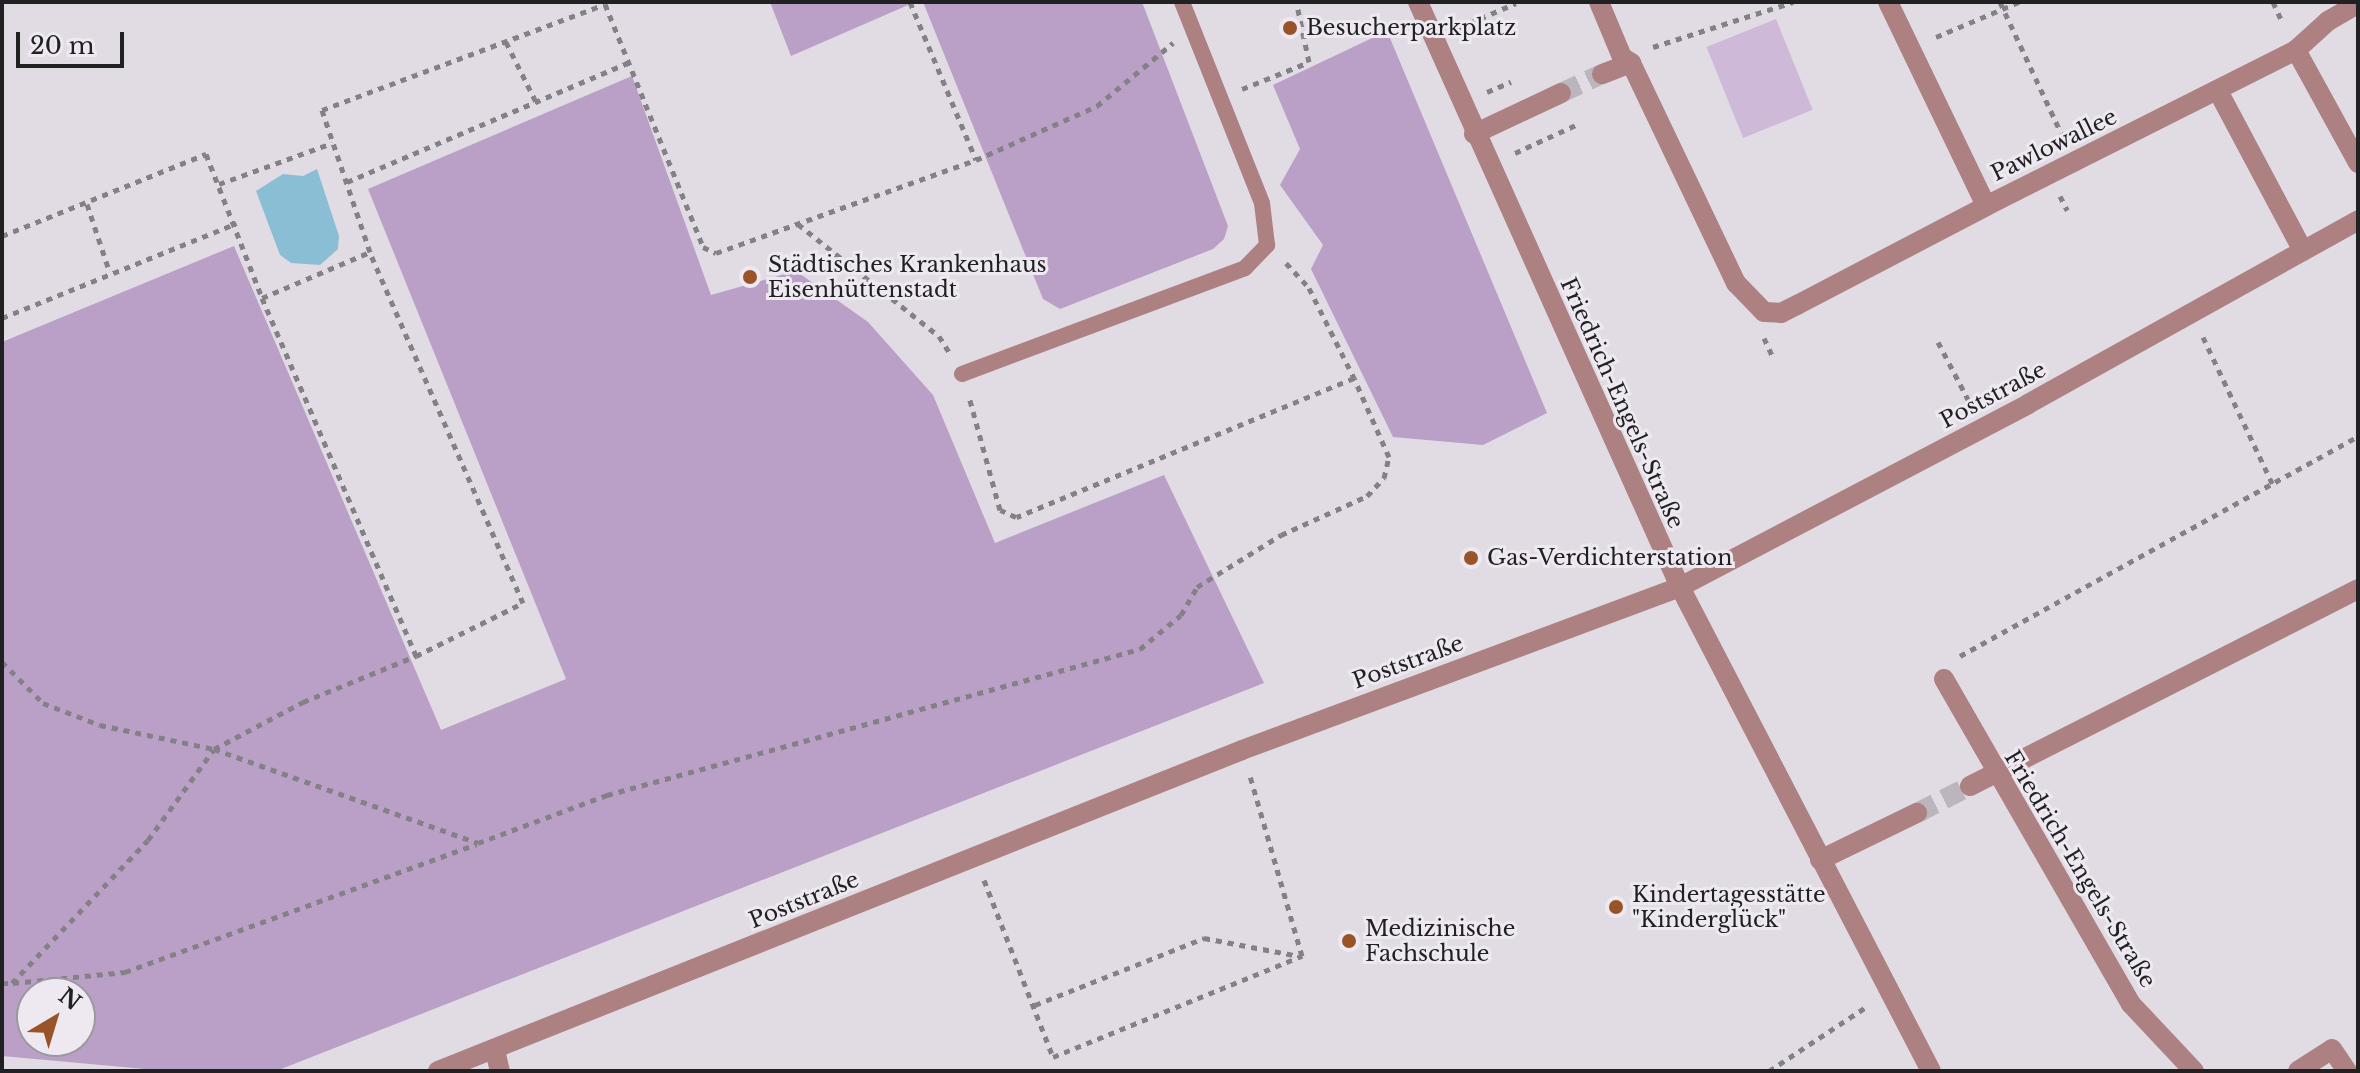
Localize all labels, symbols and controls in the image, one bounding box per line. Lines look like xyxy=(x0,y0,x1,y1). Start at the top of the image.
place label: Besucherparkplatz xyxy=(1306,15,1516,41)
scale bar xyxy=(20,16,128,66)
marker: Besucherparkplatz xyxy=(1281,19,1299,37)
text: 20 m xyxy=(30,31,95,60)
street label: Pawlowallee xyxy=(1987,103,2121,187)
place label: Städtisches Krankenhaus Eisenhüttenstadt xyxy=(768,251,1047,302)
marker: Städtisches Krankenhaus Eisenhüttenstadt xyxy=(739,266,761,288)
street label: Friedrich-Engels-Straße xyxy=(1555,274,1689,532)
street label: Poststraße xyxy=(1936,356,2050,434)
place label: Gas-Verdichterstation xyxy=(1487,545,1732,571)
marker: Gas-Verdichterstation xyxy=(1462,549,1480,567)
street label: Poststraße xyxy=(1349,630,1467,694)
street label: Friedrich-Engels-Straße xyxy=(1999,746,2161,992)
street label: Poststraße xyxy=(745,866,863,934)
place label: Kindertagesstätte "Kinderglück" xyxy=(1632,881,1826,932)
marker: Kindertagesstätte "Kinderglück" xyxy=(1607,898,1625,916)
place label: Medizinische Fachschule xyxy=(1365,915,1515,966)
marker: Medizinische Fachschule xyxy=(1340,932,1358,950)
north arrow xyxy=(16,977,96,1057)
text: N xyxy=(53,982,86,1016)

